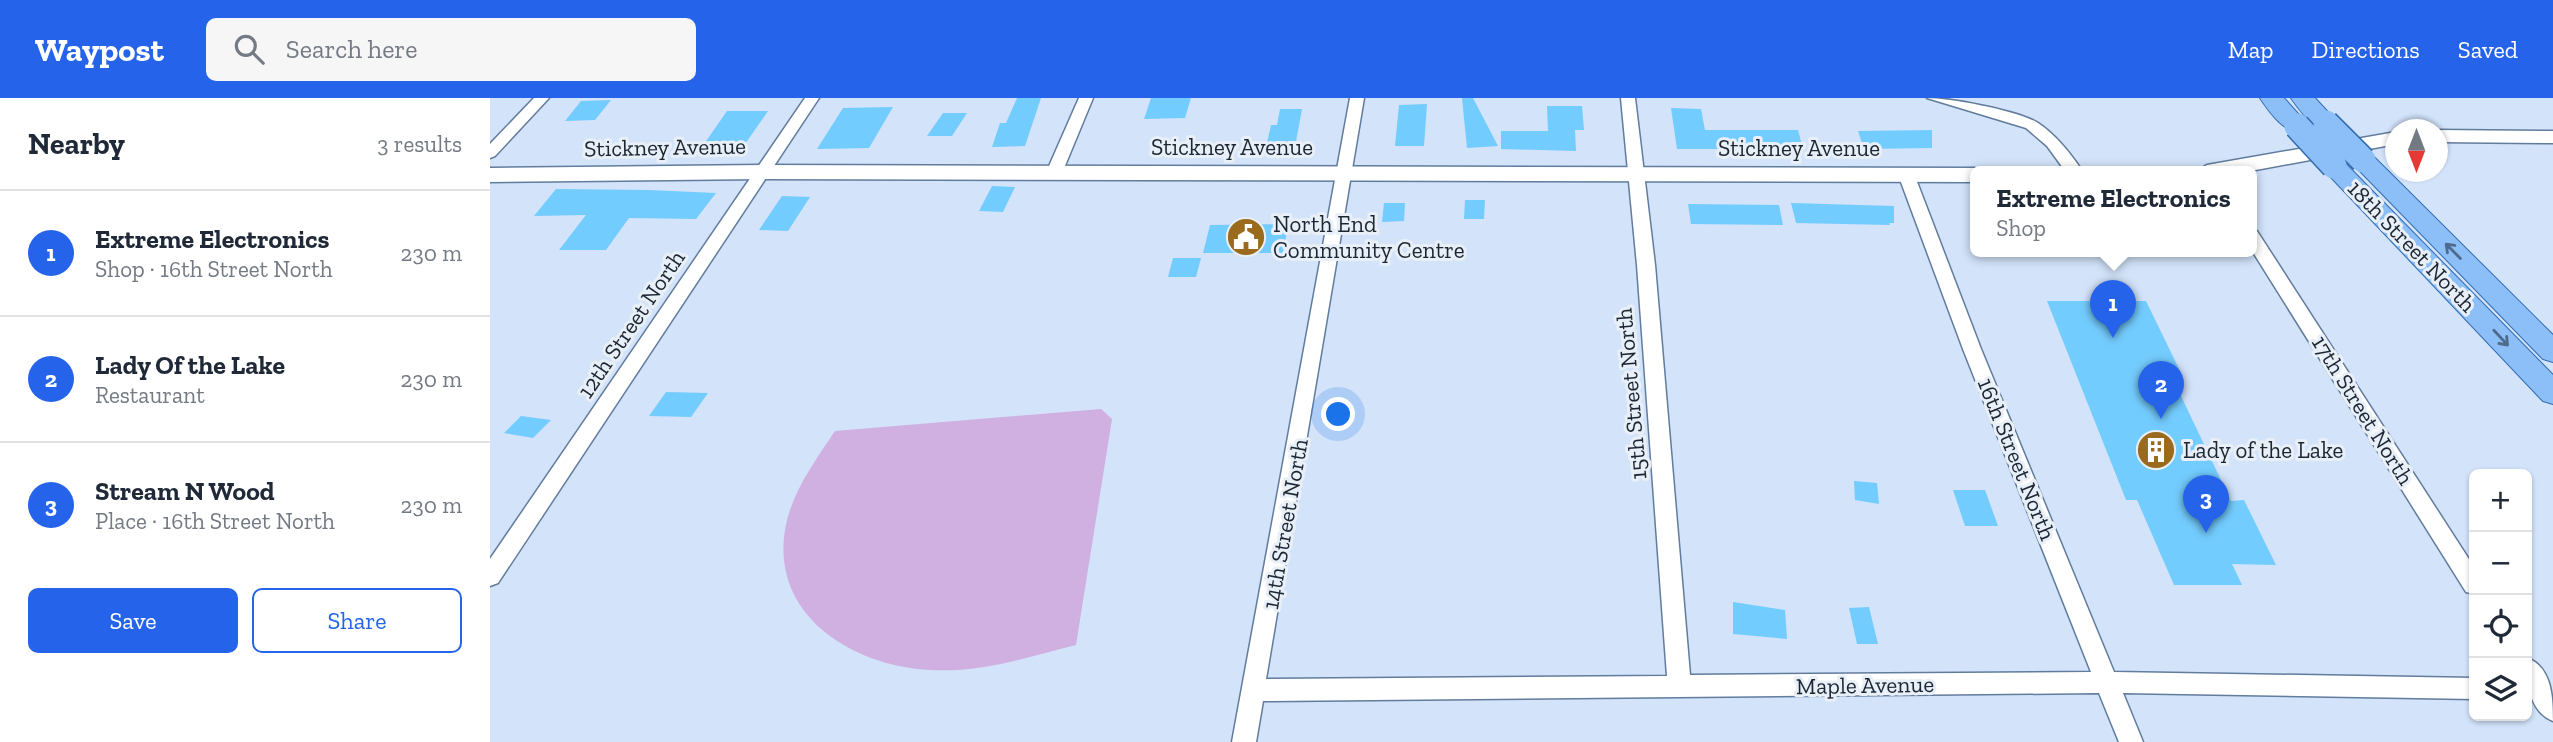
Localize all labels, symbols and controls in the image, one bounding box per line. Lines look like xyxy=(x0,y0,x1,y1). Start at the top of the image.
search box xyxy=(206,18,696,81)
text: Waypost xyxy=(35,30,164,69)
icon: search xyxy=(230,30,268,68)
text: Search here xyxy=(286,33,418,65)
text: Map xyxy=(2228,35,2274,64)
text: Directions xyxy=(2312,35,2420,64)
text: Saved xyxy=(2458,35,2518,64)
north arrow xyxy=(2385,119,2448,182)
text: Nearby xyxy=(28,126,125,162)
text: 3 results xyxy=(377,130,462,158)
street label: Stickney Avenue xyxy=(584,132,746,162)
street label: Stickney Avenue xyxy=(1151,133,1313,161)
street label: Stickney Avenue xyxy=(1718,134,1880,162)
popup xyxy=(1970,166,2257,257)
street label: 18th Street North xyxy=(2342,174,2482,318)
text: Extreme Electronics xyxy=(1996,182,2231,214)
place label: North End Community Centre xyxy=(1273,210,1465,264)
text: Shop xyxy=(1996,214,2046,242)
public building icon: North End Community Centre xyxy=(1225,216,1267,258)
text: Extreme Electronics xyxy=(95,223,329,255)
text: 1 xyxy=(46,239,56,267)
text: 230 m xyxy=(401,239,462,267)
one-way arrow xyxy=(2445,243,2462,260)
street label: 12th Street North xyxy=(571,245,691,403)
text: Shop · 16th Street North xyxy=(95,255,333,283)
pin: 1 xyxy=(2090,280,2136,338)
street label: 15th Street North xyxy=(1610,307,1652,481)
one-way arrow xyxy=(2493,329,2510,346)
street label: 17th Street North xyxy=(2306,330,2420,490)
text: Lady Of the Lake xyxy=(95,349,285,381)
pin: 2 xyxy=(2138,361,2184,419)
text: 2 xyxy=(45,365,57,393)
text: 230 m xyxy=(401,365,462,393)
street label: 16th Street North xyxy=(1972,374,2062,544)
text: Restaurant xyxy=(95,381,205,409)
your location xyxy=(1321,397,1355,431)
building icon: Lady of the Lake xyxy=(2135,429,2177,471)
street label: 14th Street North xyxy=(1256,436,1314,612)
place label: Lady of the Lake xyxy=(2183,436,2343,464)
map controls xyxy=(2469,469,2532,721)
button: + xyxy=(2469,469,2532,532)
text: Stream N Wood xyxy=(95,475,275,507)
pin: 3 xyxy=(2183,475,2229,533)
text: 3 xyxy=(45,491,57,519)
text: 230 m xyxy=(401,491,462,519)
text: Place · 16th Street North xyxy=(95,507,335,535)
button: − xyxy=(2469,532,2532,595)
button: Save xyxy=(28,588,238,653)
button: Share xyxy=(252,588,462,653)
button: locate xyxy=(2469,595,2532,658)
button: layers xyxy=(2469,658,2532,721)
street label: Maple Avenue xyxy=(1796,670,1934,700)

